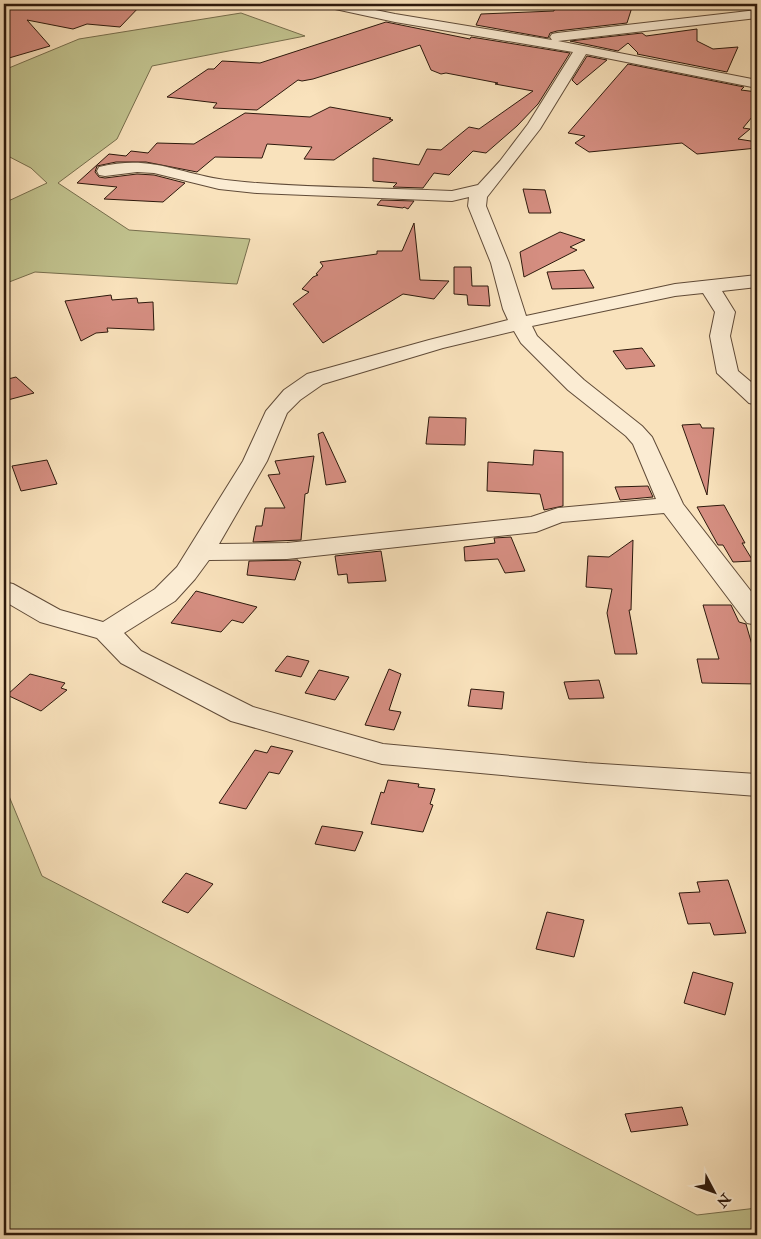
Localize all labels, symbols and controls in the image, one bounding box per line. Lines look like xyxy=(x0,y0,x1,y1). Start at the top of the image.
north arrow xyxy=(688,1166,738,1216)
text: N xyxy=(713,1189,735,1211)

